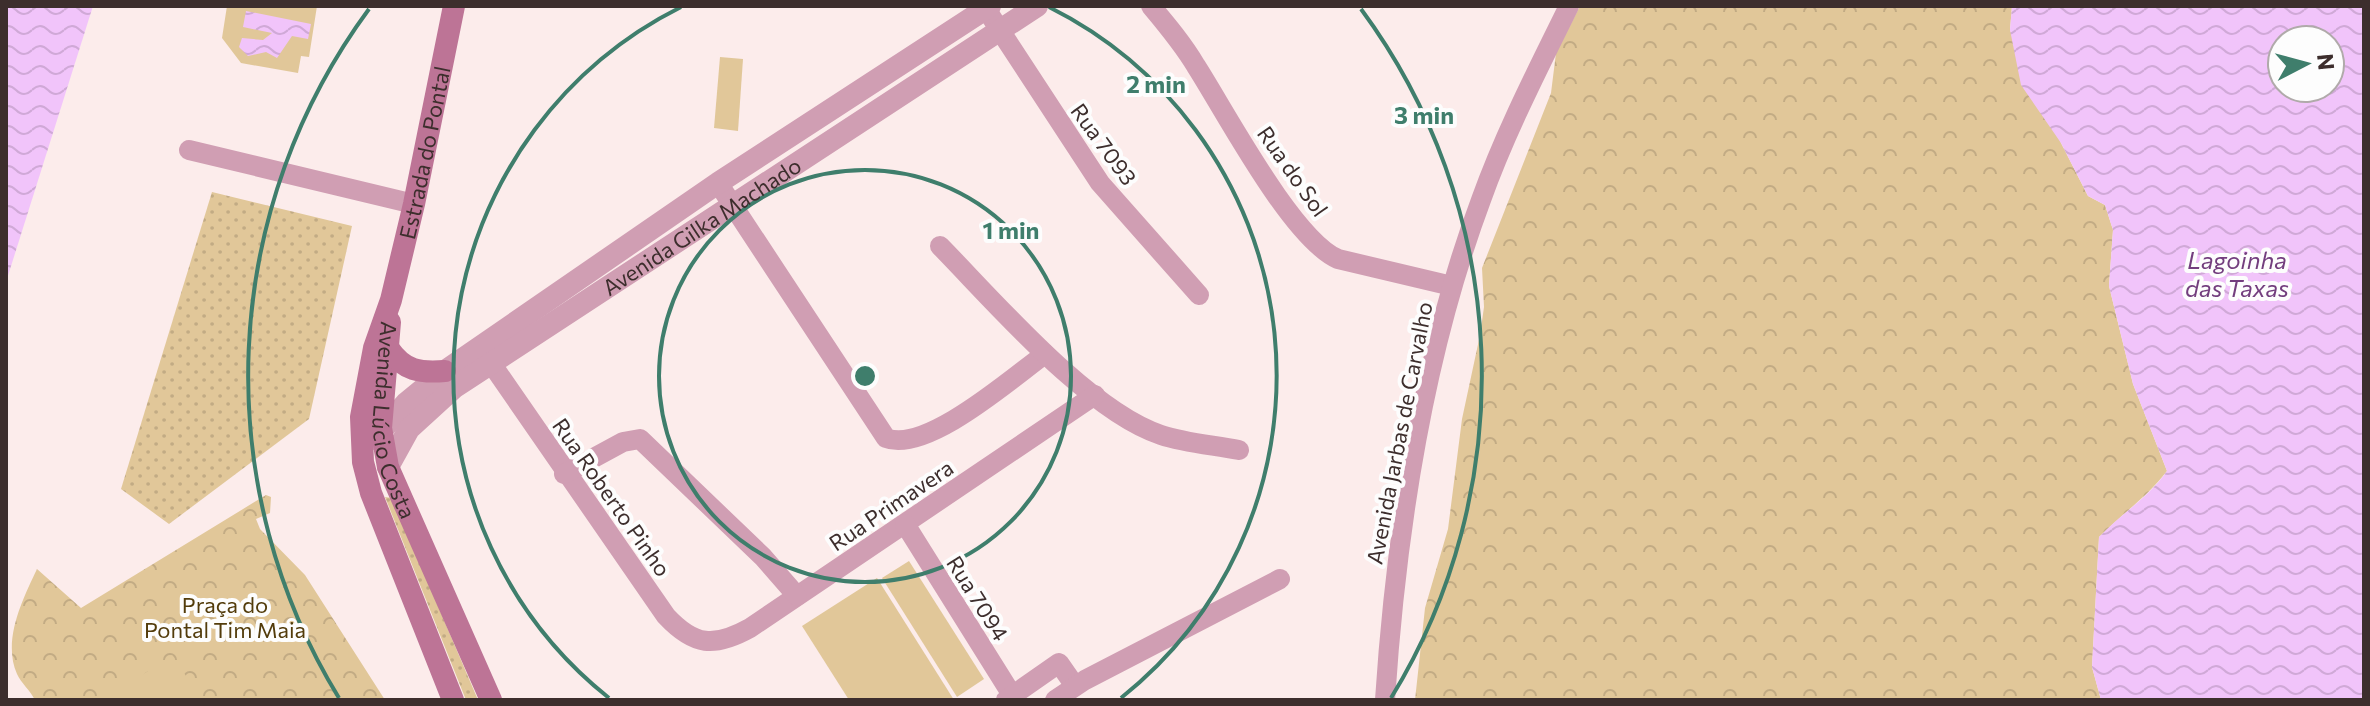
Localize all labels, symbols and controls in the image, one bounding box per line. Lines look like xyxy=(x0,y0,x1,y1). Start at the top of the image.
north arrow xyxy=(2266,24,2346,104)
text: N xyxy=(2312,52,2341,71)
street label: Estrada do Pontal xyxy=(393,64,455,242)
text: 2 min xyxy=(1126,69,1186,98)
street label: Rua 7093 xyxy=(1065,98,1143,190)
text: 3 min xyxy=(1394,100,1454,129)
street label: Rua do Sol xyxy=(1252,121,1334,221)
street label: Avenida Gilka Machado xyxy=(597,151,806,301)
text: 1 min xyxy=(983,215,1039,244)
water label: Lagoinha das Taxas xyxy=(2185,245,2289,302)
street label: Avenida Jarbas de Carvalho xyxy=(1360,299,1438,567)
street label: Avenida Lúcio Costa xyxy=(367,320,422,522)
centre of rings xyxy=(851,362,879,390)
street label: Rua Roberto Pinho xyxy=(547,413,677,581)
street label: Rua Primavera xyxy=(824,454,958,556)
street label: Rua 7094 xyxy=(941,551,1015,645)
park label: Praça do Pontal Tim Maia xyxy=(144,591,306,643)

